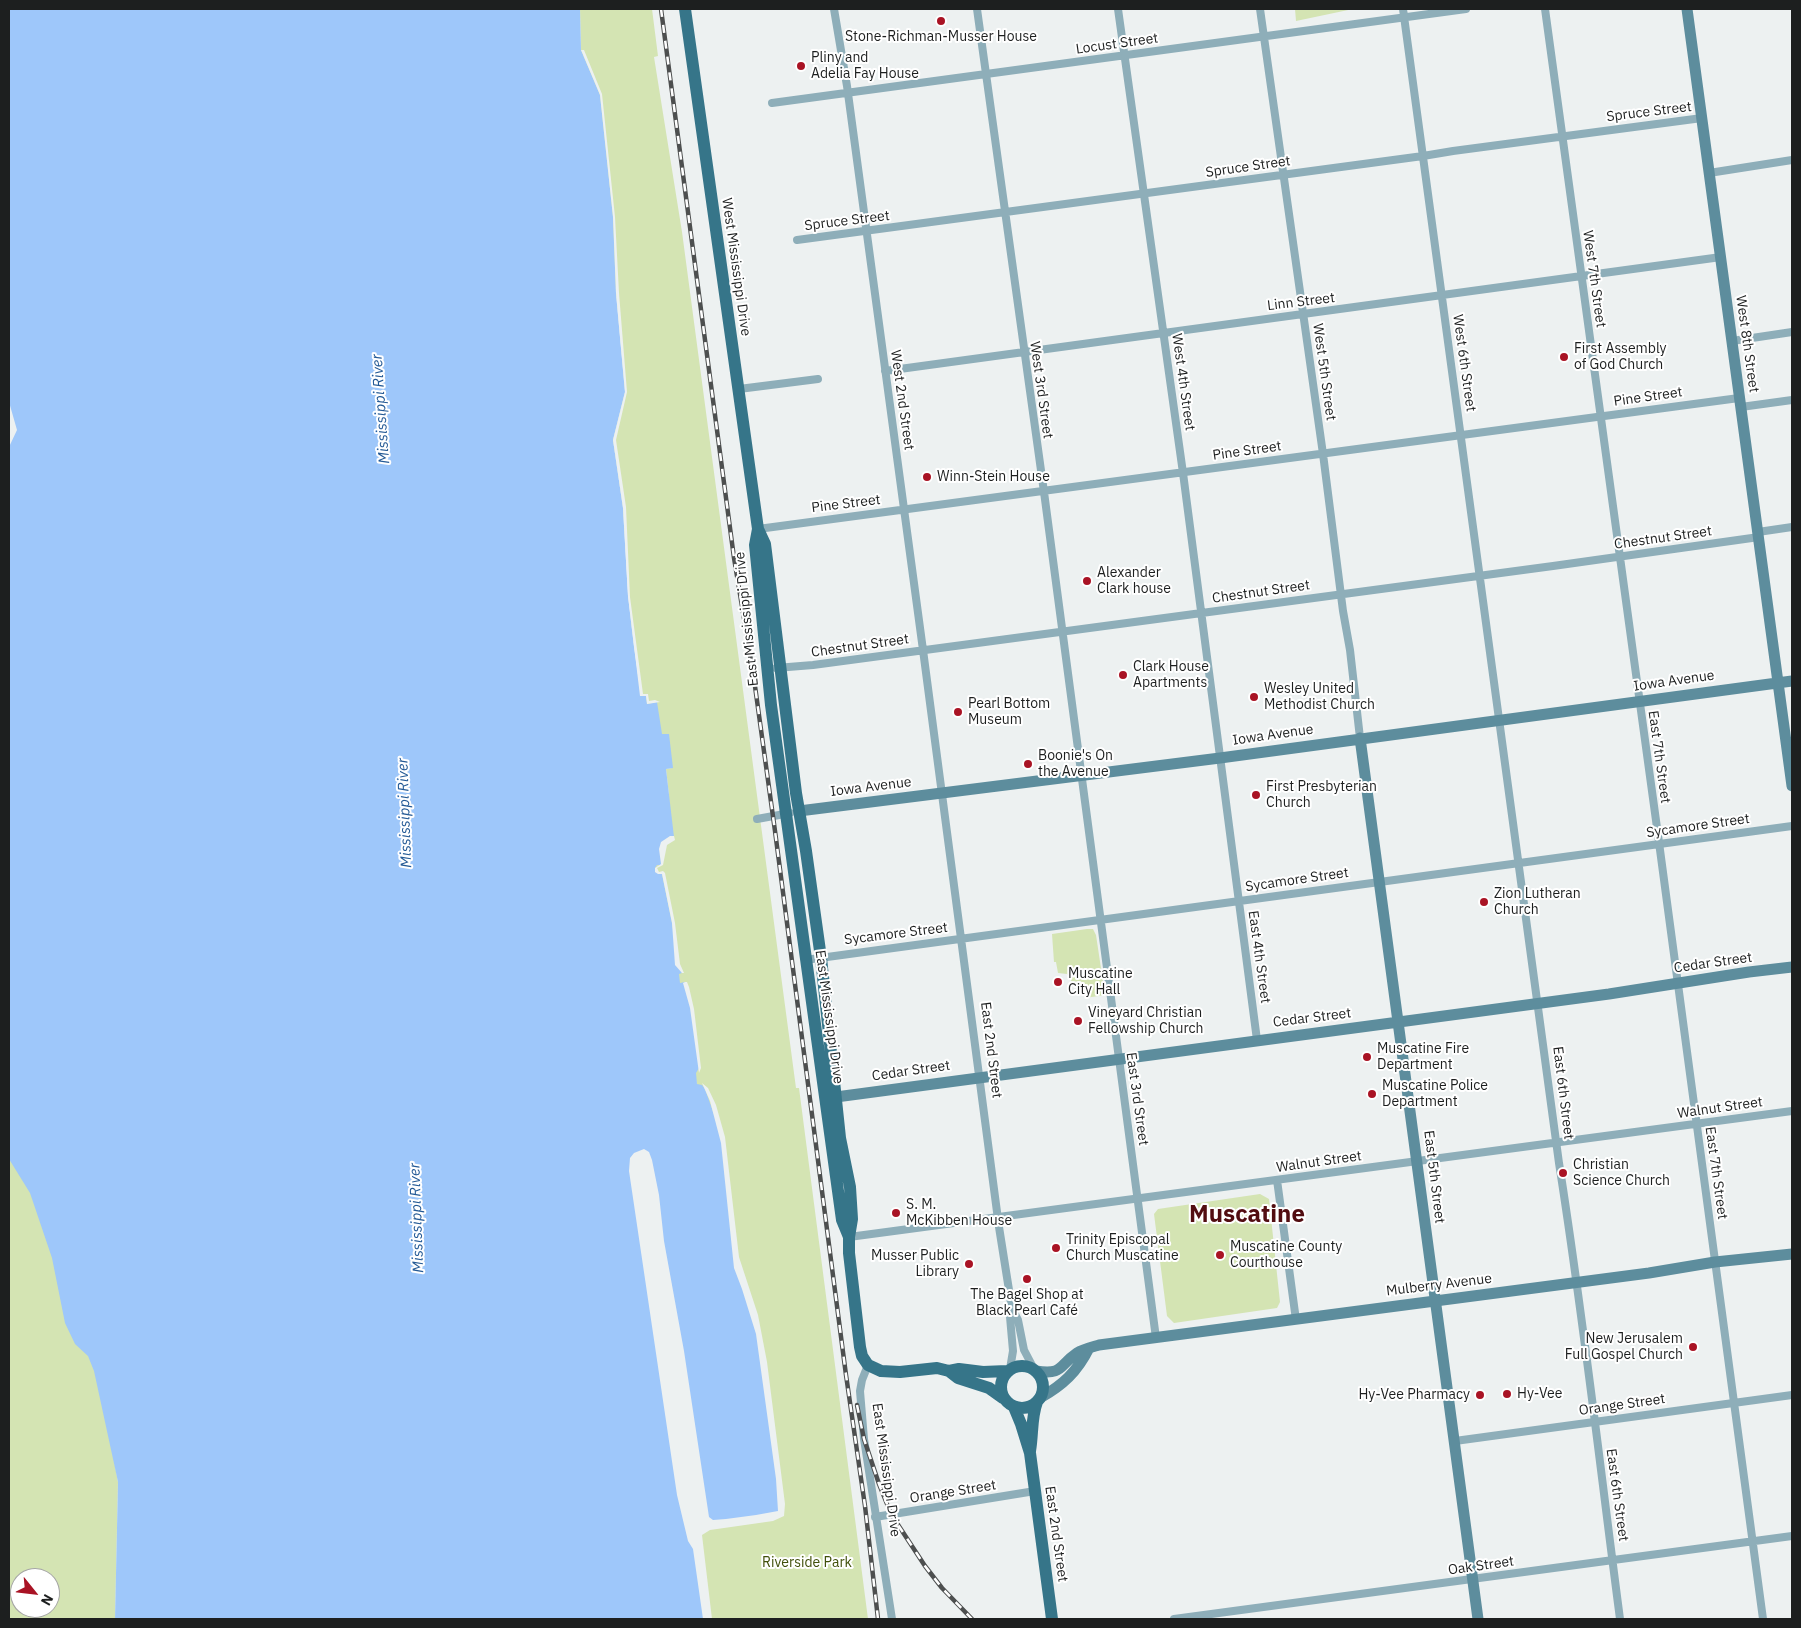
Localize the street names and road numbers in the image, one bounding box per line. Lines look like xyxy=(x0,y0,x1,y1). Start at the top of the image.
street label: Locust Street xyxy=(1075,30,1159,58)
street label: Spruce Street xyxy=(1605,98,1693,126)
street label: Spruce Street xyxy=(1204,153,1292,181)
street label: West Mississippi Drive xyxy=(718,197,754,337)
street label: Spruce Street xyxy=(803,207,891,235)
street label: West 7th Street xyxy=(1579,229,1609,329)
street label: Linn Street xyxy=(1266,290,1336,314)
street label: West 8th Street xyxy=(1732,294,1762,394)
street label: West 6th Street xyxy=(1449,313,1479,413)
street label: West 5th Street xyxy=(1309,322,1339,422)
street label: West 4th Street xyxy=(1168,332,1198,432)
street label: West 3rd Street xyxy=(1026,340,1056,440)
street label: West 2nd Street xyxy=(887,349,917,451)
street label: Pine Street xyxy=(1613,384,1683,410)
street label: Pine Street xyxy=(1212,438,1282,464)
street label: Pine Street xyxy=(811,491,881,517)
street label: Chestnut Street xyxy=(1613,523,1713,553)
street label: East Mississippi Drive xyxy=(732,551,762,687)
street label: Chestnut Street xyxy=(1211,577,1311,607)
street label: Chestnut Street xyxy=(810,631,910,661)
street label: Iowa Avenue xyxy=(1633,667,1715,695)
street label: East 7th Street xyxy=(1644,710,1674,804)
street label: Iowa Avenue xyxy=(1232,721,1314,749)
street label: Iowa Avenue xyxy=(830,774,912,800)
street label: Sycamore Street xyxy=(1645,810,1751,842)
street label: Sycamore Street xyxy=(1244,864,1350,896)
street label: East 4th Street xyxy=(1244,910,1274,1004)
street label: Sycamore Street xyxy=(843,919,949,949)
street label: East Mississippi Drive xyxy=(811,949,847,1085)
street label: Cedar Street xyxy=(1673,949,1753,977)
street label: East 2nd Street xyxy=(977,1001,1005,1099)
street label: Cedar Street xyxy=(1272,1005,1352,1031)
street label: East 6th Street xyxy=(1549,1046,1577,1140)
street label: East 3rd Street xyxy=(1122,1051,1152,1147)
street label: Cedar Street xyxy=(871,1057,951,1085)
street label: Walnut Street xyxy=(1676,1094,1764,1122)
street label: East 7th Street xyxy=(1701,1126,1731,1220)
street label: East 5th Street xyxy=(1420,1130,1448,1224)
street label: Walnut Street xyxy=(1275,1148,1363,1176)
street label: Mulberry Avenue xyxy=(1385,1270,1493,1300)
street label: Orange Street xyxy=(1578,1391,1666,1419)
street label: East Mississippi Drive xyxy=(868,1402,904,1538)
street label: East 6th Street xyxy=(1602,1448,1632,1542)
street label: Orange Street xyxy=(909,1477,997,1507)
street label: East 2nd Street xyxy=(1041,1485,1071,1583)
street label: Oak Street xyxy=(1447,1553,1515,1579)

